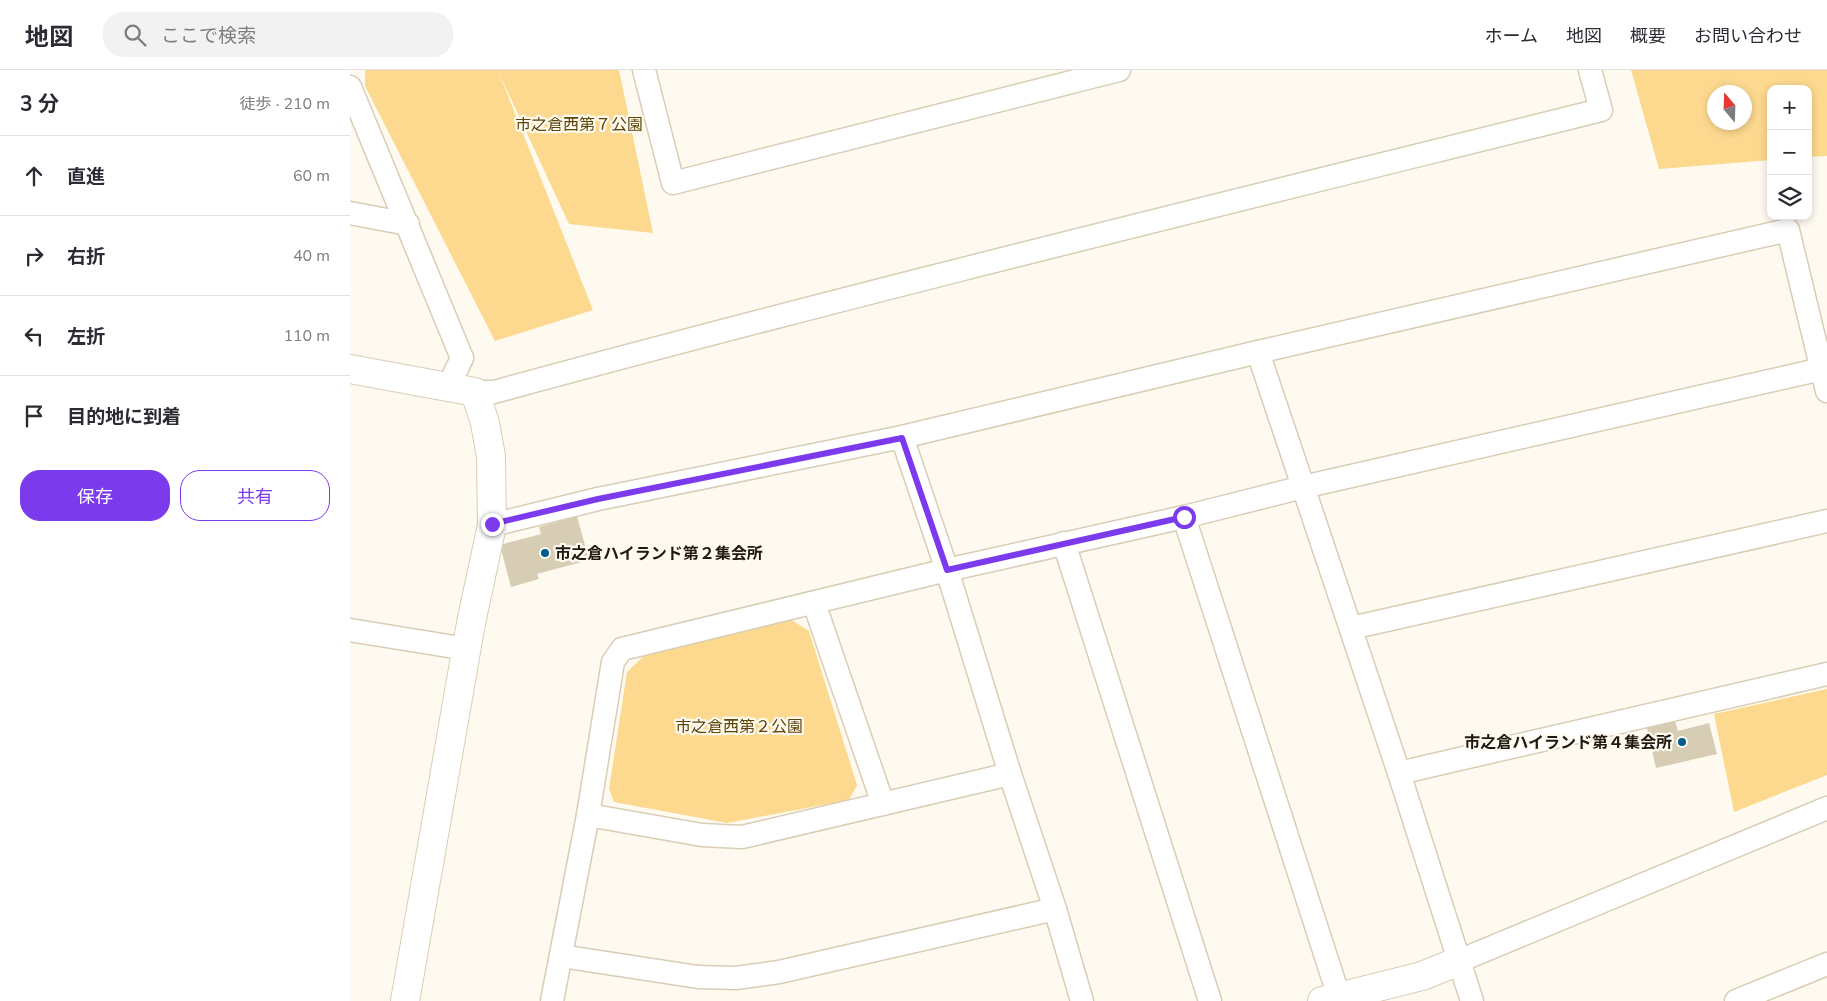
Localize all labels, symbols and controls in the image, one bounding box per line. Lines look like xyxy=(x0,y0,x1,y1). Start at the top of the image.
search box xyxy=(103,12,453,57)
text: 地図 xyxy=(25,21,73,53)
icon: search xyxy=(121,21,149,49)
text: ここで検索 xyxy=(161,23,256,49)
text: ホーム xyxy=(1485,24,1538,48)
text: 地図 xyxy=(1566,24,1602,48)
text: 概要 xyxy=(1630,24,1666,48)
text: お問い合わせ xyxy=(1694,24,1802,48)
north arrow xyxy=(1707,85,1752,130)
map controls xyxy=(1767,85,1812,220)
button: + xyxy=(1767,85,1812,130)
text: 3 分 xyxy=(20,90,59,118)
text: 徒歩 · 210 m xyxy=(240,93,330,115)
park label: 市之倉西第７公園 xyxy=(515,114,643,136)
button: − xyxy=(1767,130,1812,175)
icon: ahead xyxy=(20,162,48,190)
text: 直進 xyxy=(67,164,105,190)
text: 60 m xyxy=(293,165,330,187)
button: layers xyxy=(1767,175,1812,220)
icon: right xyxy=(20,242,48,270)
text: 右折 xyxy=(67,244,105,270)
text: 40 m xyxy=(293,245,330,267)
icon: left xyxy=(20,322,48,350)
text: 左折 xyxy=(67,324,105,350)
text: 110 m xyxy=(283,325,330,347)
icon: arrive xyxy=(20,402,48,430)
text: 目的地に到着 xyxy=(67,404,181,430)
button: 保存 xyxy=(20,470,170,521)
button: 共有 xyxy=(180,470,330,521)
route start xyxy=(1173,506,1196,529)
route end xyxy=(481,513,504,536)
place label: 市之倉ハイランド第２集会所 xyxy=(555,543,763,565)
marker: 市之倉ハイランド第２集会所 xyxy=(539,547,551,559)
park label: 市之倉西第２公園 xyxy=(675,716,803,738)
place label: 市之倉ハイランド第４集会所 xyxy=(1464,732,1672,754)
marker: 市之倉ハイランド第４集会所 xyxy=(1676,736,1688,748)

